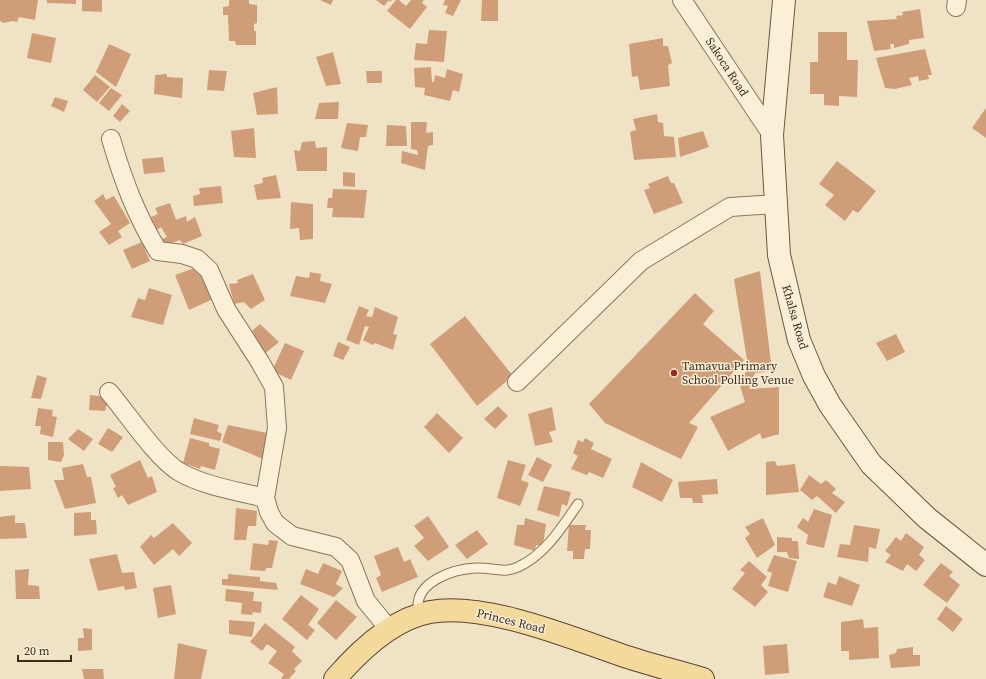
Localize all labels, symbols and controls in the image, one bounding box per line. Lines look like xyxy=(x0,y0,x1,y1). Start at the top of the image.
street label: Sakoca Road xyxy=(702,34,752,100)
street label: Khalsa Road xyxy=(778,283,812,351)
place label: Tamavua Primary School Polling Venue xyxy=(682,358,794,388)
marker: Tamavua Primary School Polling Venue xyxy=(669,368,679,378)
street label: Princes Road xyxy=(475,605,547,637)
scale bar xyxy=(18,637,71,663)
text: 20 m xyxy=(24,643,50,659)

